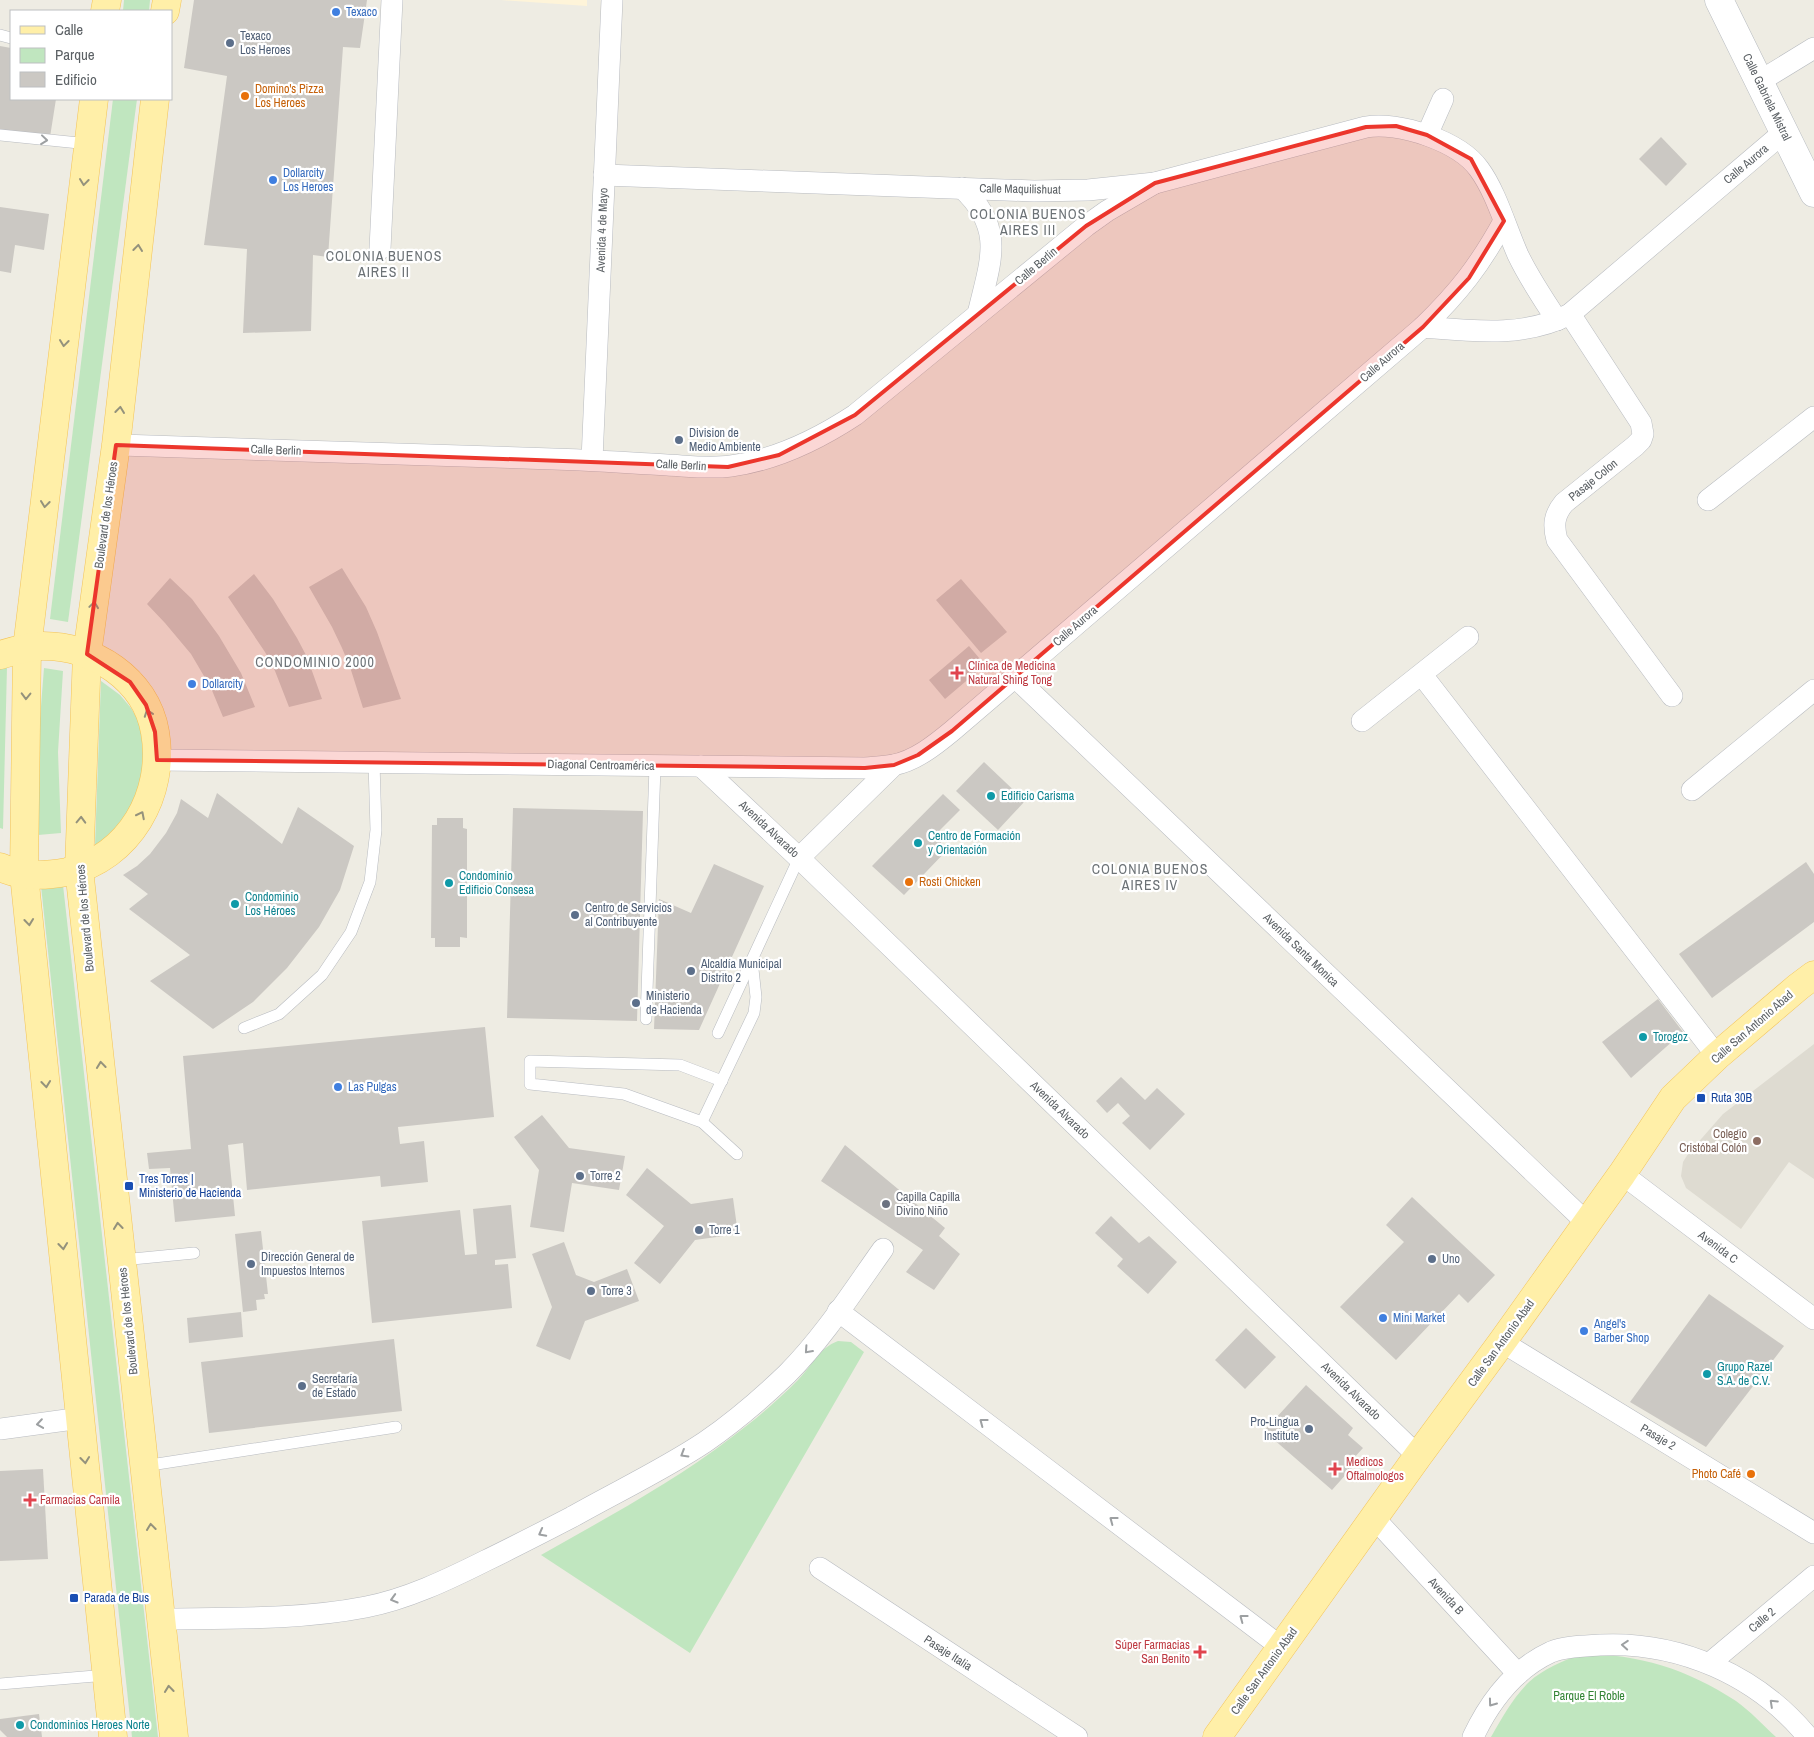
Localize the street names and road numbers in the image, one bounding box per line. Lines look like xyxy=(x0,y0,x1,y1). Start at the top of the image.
street label: Calle Gabriela Mistral xyxy=(1739,51,1795,143)
street label: Calle Aurora xyxy=(1720,140,1772,188)
street label: Calle Maquilishuat xyxy=(979,180,1061,198)
street label: Avenida 4 de Mayo xyxy=(592,187,611,274)
street label: Calle Berlin xyxy=(1011,244,1061,288)
street label: Calle Aurora xyxy=(1356,338,1408,386)
street label: Calle Berlin xyxy=(250,441,302,459)
street label: Pasaje Colon xyxy=(1565,455,1621,505)
street label: Calle Berlin xyxy=(655,456,707,474)
street label: Boulevard de los Héroes xyxy=(91,460,121,569)
street label: Calle Aurora xyxy=(1049,602,1101,650)
street label: Diagonal Centroamérica xyxy=(547,756,655,774)
street label: Avenida Alvarado xyxy=(735,796,803,861)
street label: Boulevard de los Héroes xyxy=(72,864,98,972)
street label: Avenida Santa Monica xyxy=(1259,909,1343,991)
street label: Calle San Antonio Abad xyxy=(1708,987,1796,1067)
street label: Avenida Alvarado xyxy=(1026,1077,1093,1142)
street label: Avenida C xyxy=(1694,1226,1741,1267)
street label: Boulevard de los Héroes xyxy=(114,1267,142,1375)
street label: Calle San Antonio Abad xyxy=(1464,1296,1538,1390)
street label: Avenida Alvarado xyxy=(1317,1358,1384,1423)
street label: Pasaje 2 xyxy=(1637,1420,1679,1454)
street label: Avenida B xyxy=(1424,1573,1468,1618)
street label: Calle 2 xyxy=(1745,1604,1779,1636)
street label: Calle San Antonio Abad xyxy=(1227,1624,1301,1718)
street label: Pasaje Italia xyxy=(921,1632,976,1675)

